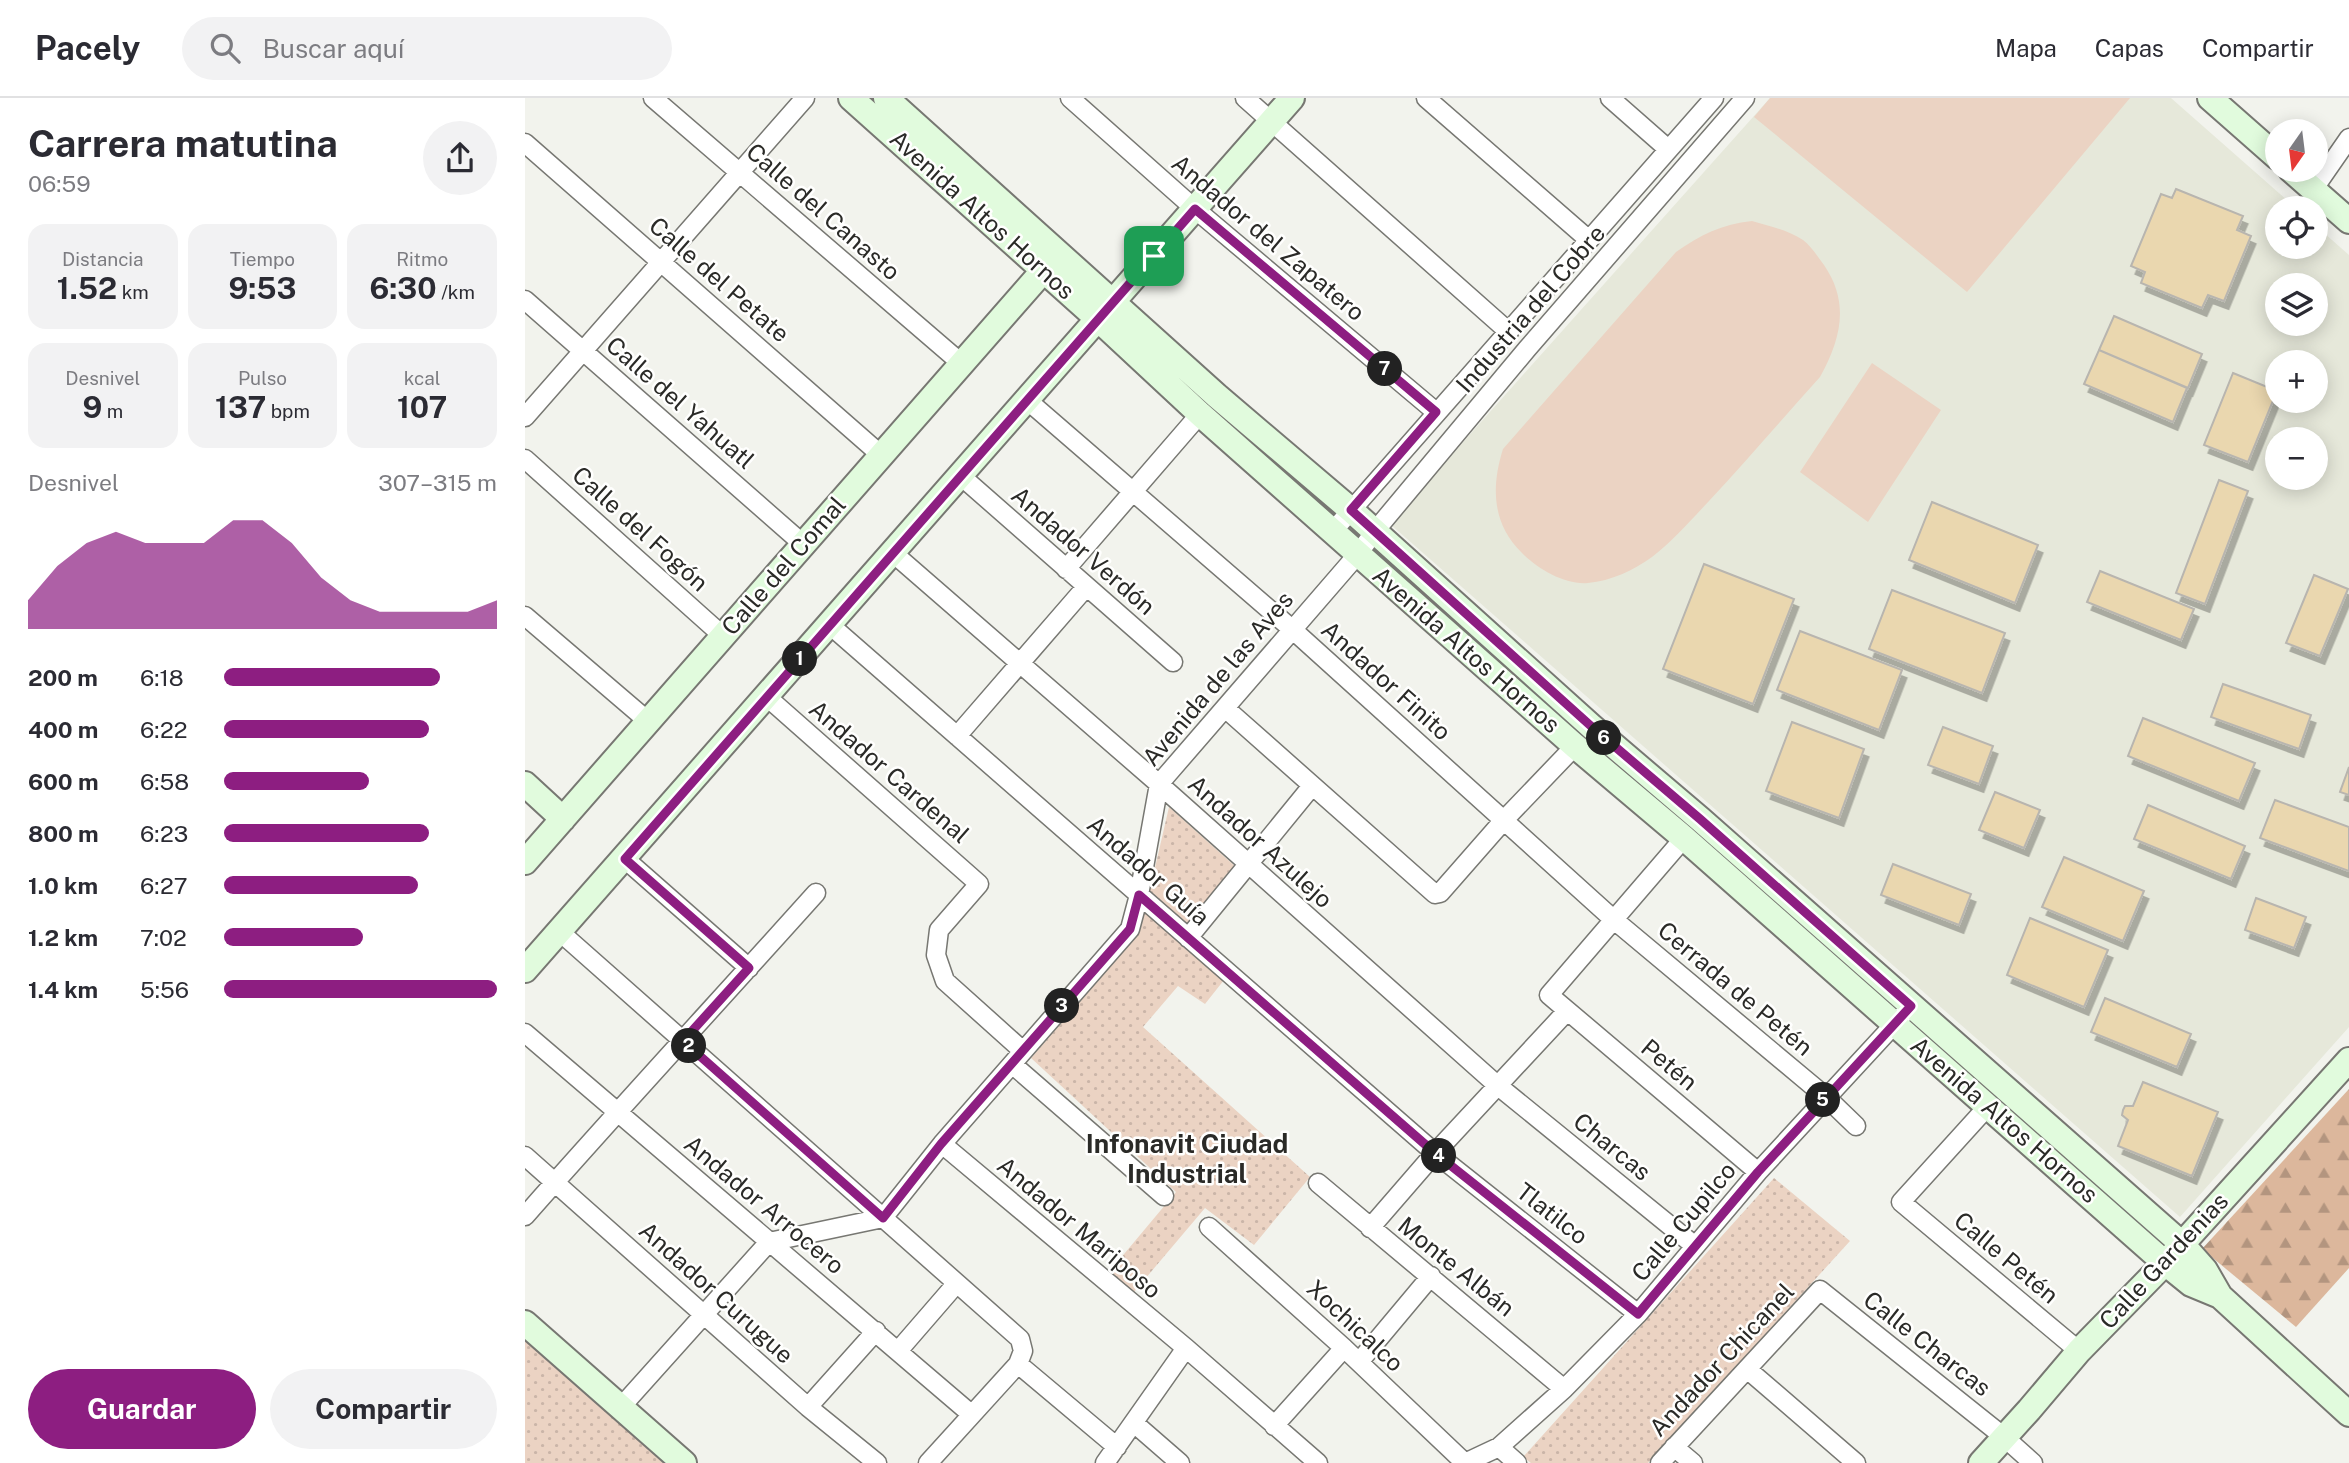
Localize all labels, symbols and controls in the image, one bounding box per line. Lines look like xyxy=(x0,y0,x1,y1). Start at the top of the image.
search box xyxy=(182,17,672,80)
text: Pacely xyxy=(35,29,140,67)
icon: search xyxy=(206,29,244,67)
text: Buscar aquí xyxy=(262,33,404,64)
text: Mapa xyxy=(1995,34,2057,62)
text: Capas xyxy=(2095,34,2164,62)
text: Compartir xyxy=(2202,34,2314,62)
north arrow xyxy=(2265,119,2327,182)
map controls xyxy=(2265,119,2328,490)
text: Carrera matutina xyxy=(28,121,338,166)
button: share xyxy=(423,121,497,195)
street label: Avenida Altos Hornos xyxy=(885,124,1081,305)
street label: Calle del Canasto xyxy=(741,137,906,286)
street label: Andador del Zapatero xyxy=(1166,148,1371,326)
text: 06:59 xyxy=(28,170,91,197)
button: locate xyxy=(2265,196,2328,259)
street label: Calle del Petate xyxy=(644,211,795,348)
street label: Industria del Cobre xyxy=(1450,219,1610,398)
pin xyxy=(1124,226,1184,286)
icon: arrive xyxy=(1135,237,1173,275)
text: Distancia xyxy=(62,248,144,270)
text: Tiempo xyxy=(230,248,295,270)
text: Ritmo xyxy=(396,248,448,270)
text: 1.52 xyxy=(57,270,117,306)
text: 9:53 xyxy=(228,270,297,306)
text: 6:30 xyxy=(369,270,437,306)
button: layers xyxy=(2265,273,2328,336)
text: km xyxy=(117,281,149,303)
text: /km xyxy=(437,281,475,303)
street label: Calle del Yahuatl xyxy=(601,330,760,474)
button: + xyxy=(2265,350,2328,413)
pin: 7 xyxy=(1367,352,1403,386)
text: 7 xyxy=(1379,357,1390,379)
text: Desnivel xyxy=(65,367,140,389)
text: Pulso xyxy=(238,367,287,389)
text: kcal xyxy=(404,367,441,389)
text: 9 xyxy=(82,389,102,425)
text: 137 xyxy=(215,389,266,425)
text: 107 xyxy=(397,389,447,425)
text: m xyxy=(102,400,123,422)
text: bpm xyxy=(266,400,310,422)
button: − xyxy=(2265,427,2328,490)
street label: Calle del Fogón xyxy=(567,460,714,596)
text: Desnivel xyxy=(28,469,119,496)
text: 307–315 m xyxy=(378,469,497,496)
street label: Andador Verdón xyxy=(1006,480,1161,620)
street label: Calle del Comal xyxy=(715,490,851,640)
street label: Avenida Altos Hornos xyxy=(1367,560,1566,738)
street label: Avenida de las Aves xyxy=(1136,586,1298,771)
street label: Andador Finito xyxy=(1316,615,1457,746)
pin: 1 xyxy=(783,642,817,676)
text: 1 xyxy=(795,647,804,669)
text: 200 m xyxy=(28,664,98,691)
text: 6:18 xyxy=(140,664,184,691)
street label: Andador Cardenal xyxy=(804,694,975,848)
text: 400 m xyxy=(28,716,98,743)
text: 6:22 xyxy=(140,716,187,743)
pin: 6 xyxy=(1587,720,1621,756)
text: 6 xyxy=(1597,726,1610,748)
text: 600 m xyxy=(28,768,98,795)
text: 6:58 xyxy=(140,768,189,795)
street label: Andador Azulejo xyxy=(1183,769,1339,913)
street label: Andador Guía xyxy=(1082,810,1215,931)
text: 800 m xyxy=(28,820,99,847)
text: 6:23 xyxy=(140,820,188,847)
text: 1.0 km xyxy=(28,872,98,899)
text: 6:27 xyxy=(140,872,187,899)
street label: Cerrada de Petén xyxy=(1653,915,1819,1061)
text: 1.2 km xyxy=(28,924,98,951)
text: 7:02 xyxy=(140,924,187,951)
text: 1.4 km xyxy=(28,976,98,1003)
text: 5:56 xyxy=(140,976,189,1003)
pin: 3 xyxy=(1045,988,1079,1024)
text: 3 xyxy=(1055,994,1068,1016)
pin: 2 xyxy=(671,1028,707,1063)
street label: Avenida Altos Hornos xyxy=(1905,1030,2104,1208)
street label: Petén xyxy=(1636,1033,1703,1096)
text: 2 xyxy=(682,1034,695,1056)
pin: 5 xyxy=(1805,1082,1841,1118)
text: 5 xyxy=(1816,1088,1829,1110)
street label: Charcas xyxy=(1568,1107,1657,1186)
district label: Infonavit Ciudad Industrial xyxy=(1086,1128,1288,1189)
street label: Andador Arrocero xyxy=(679,1129,850,1279)
pin: 4 xyxy=(1422,1138,1457,1174)
text: 4 xyxy=(1432,1144,1445,1166)
street label: Andador Mariposo xyxy=(992,1151,1167,1304)
street label: Calle Cupilco xyxy=(1625,1156,1741,1287)
street label: Tlatilco xyxy=(1511,1177,1594,1250)
street label: Calle Gardenias xyxy=(2093,1187,2233,1334)
street label: Calle Petén xyxy=(1949,1206,2064,1309)
street label: Monte Albán xyxy=(1393,1211,1521,1322)
street label: Andador Curugue xyxy=(634,1216,799,1369)
street label: Xochicalco xyxy=(1302,1274,1410,1377)
street label: Andador Chicanel xyxy=(1643,1277,1799,1442)
street label: Calle Charcas xyxy=(1859,1285,1997,1401)
button: Guardar xyxy=(28,1369,256,1449)
button: Compartir xyxy=(270,1369,497,1449)

